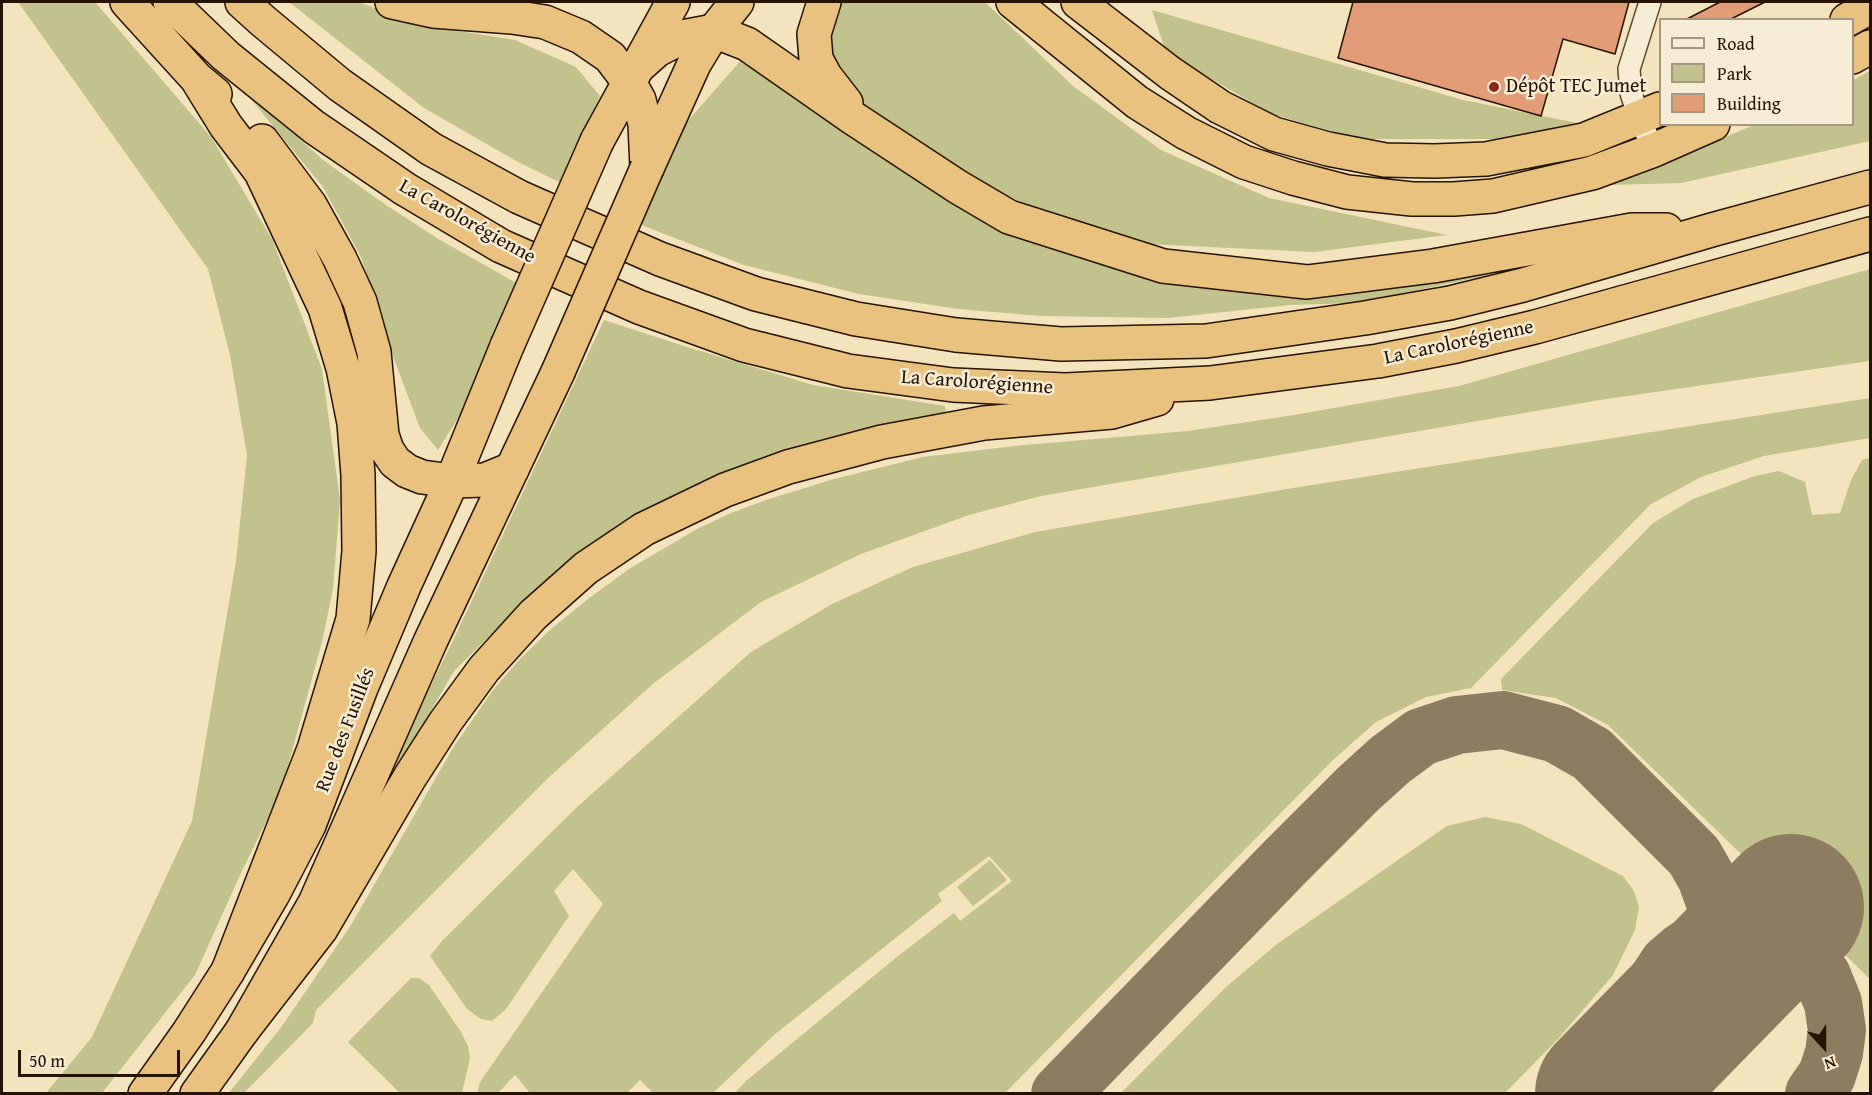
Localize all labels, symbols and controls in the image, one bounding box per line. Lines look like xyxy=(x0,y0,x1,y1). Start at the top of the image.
legend xyxy=(1659,18,1854,126)
text: Road xyxy=(1717,30,1755,57)
text: Park xyxy=(1717,60,1752,87)
place label: Dépôt TEC Jumet xyxy=(1506,75,1646,99)
marker: Dépôt TEC Jumet xyxy=(1487,80,1501,94)
text: Building xyxy=(1717,90,1781,117)
street label: La Carolorégienne xyxy=(395,175,539,269)
street label: La Carolorégienne xyxy=(1382,315,1536,371)
street label: La Carolorégienne xyxy=(900,366,1054,400)
street label: Rue des Fusillés xyxy=(311,664,381,796)
north arrow xyxy=(1794,1017,1854,1077)
scale bar xyxy=(21,1038,183,1076)
text: 50 m xyxy=(29,1047,65,1074)
text: N xyxy=(1821,1051,1840,1077)

